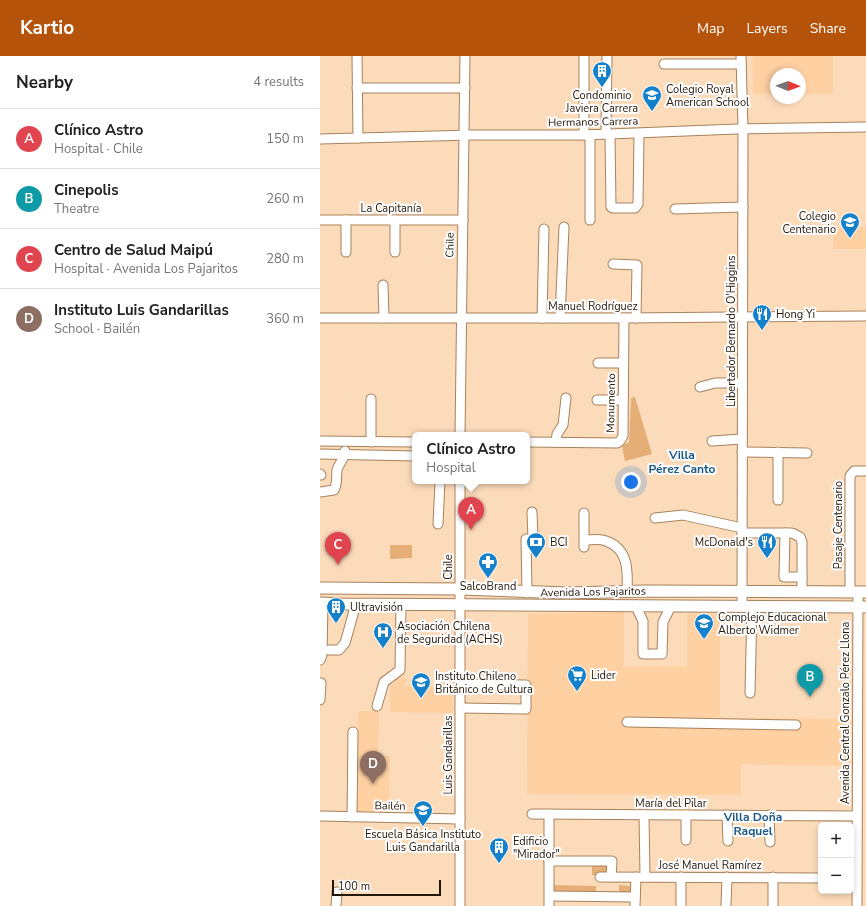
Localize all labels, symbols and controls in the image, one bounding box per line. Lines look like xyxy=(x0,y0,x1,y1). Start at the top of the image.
text: Kartio xyxy=(20,15,74,41)
text: Map xyxy=(697,19,724,38)
text: Layers xyxy=(746,19,788,38)
text: Share xyxy=(810,19,846,38)
building icon: Condominio Javiera Carrera xyxy=(591,60,613,88)
north arrow xyxy=(770,68,806,104)
text: Nearby xyxy=(16,71,73,94)
text: 4 results xyxy=(253,73,304,91)
place label: Colegio Royal American School xyxy=(666,82,750,110)
school or university icon: Colegio Royal American School xyxy=(641,84,663,112)
place label: Condominio Javiera Carrera xyxy=(565,88,638,116)
street label: Hermanos Carrera xyxy=(548,114,638,130)
text: Clínico Astro xyxy=(54,120,143,140)
text: A xyxy=(24,130,34,148)
text: 150 m xyxy=(266,130,304,148)
text: Hospital · Chile xyxy=(54,140,143,158)
text: Cinepolis xyxy=(54,180,119,200)
text: B xyxy=(25,190,33,208)
text: 260 m xyxy=(266,190,304,208)
text: Theatre xyxy=(54,200,99,218)
street label: La Capitanía xyxy=(361,201,422,216)
place label: Colegio Centenario xyxy=(783,209,836,237)
school or university icon: Colegio Centenario xyxy=(839,211,861,239)
street label: Chile xyxy=(442,232,458,258)
text: Centro de Salud Maipú xyxy=(54,240,213,260)
text: C xyxy=(25,250,33,268)
text: 280 m xyxy=(266,250,304,268)
street label: Libertador Bernardo O'Higgins xyxy=(724,255,739,407)
text: Hospital · Avenida Los Pajaritos xyxy=(54,260,238,278)
street label: Manuel Rodríguez xyxy=(548,299,638,314)
text: Instituto Luis Gandarillas xyxy=(54,300,229,320)
restaurant icon: Hong Yi xyxy=(751,303,773,331)
place label: Hong Yi xyxy=(776,307,815,322)
text: D xyxy=(24,310,34,328)
text: 360 m xyxy=(266,310,304,328)
text: School · Bailén xyxy=(54,320,140,338)
street label: Monumento xyxy=(603,373,619,433)
popup xyxy=(412,432,530,484)
text: Clínico Astro xyxy=(426,439,516,459)
district label: Villa Pérez Canto xyxy=(649,447,716,477)
text: Hospital xyxy=(426,459,476,477)
your location xyxy=(621,472,641,492)
street label: Pasaje Centenario xyxy=(831,481,846,569)
pin: A xyxy=(458,497,484,530)
bank icon: BCI xyxy=(525,531,547,559)
restaurant icon: McDonald's xyxy=(756,531,778,559)
pin: C xyxy=(325,532,351,565)
place label: BCI xyxy=(550,535,568,550)
place label: McDonald's xyxy=(695,535,753,550)
pharmacy icon: SalcoBrand xyxy=(477,551,499,579)
street label: Chile xyxy=(441,554,456,580)
place label: SalcoBrand xyxy=(460,579,516,594)
street label: Avenida Los Pajaritos xyxy=(540,584,646,600)
building icon: Ultravisión xyxy=(325,596,347,624)
place label: Ultravisión xyxy=(350,600,403,615)
place label: Complejo Educacional Alberto Widmer xyxy=(718,610,827,638)
school or university icon: Complejo Educacional Alberto Widmer xyxy=(693,612,715,640)
place label: Asociación Chilena de Seguridad (ACHS) xyxy=(397,619,503,647)
hospital icon: Asociación Chilena de Seguridad (ACHS) xyxy=(372,621,394,649)
street label: Avenida Central Gonzalo Pérez Llona xyxy=(838,621,853,804)
supermarket icon: Lider xyxy=(566,664,588,692)
pin: B xyxy=(797,664,823,697)
place label: Lider xyxy=(591,668,616,683)
place label: Instituto Chileno Británico de Cultura xyxy=(435,669,533,697)
school or university icon: Instituto Chileno Británico de Cultura xyxy=(410,671,432,699)
street label: Luis Gandarillas xyxy=(441,715,456,795)
pin: D xyxy=(360,751,386,784)
street label: María del Pilar xyxy=(635,796,707,811)
street label: Bailén xyxy=(374,798,406,814)
school or university icon: Escuela Básica Instituto Luis Gandarilla xyxy=(412,799,434,827)
district label: Villa Doña Raquel xyxy=(723,809,782,839)
map controls xyxy=(818,822,854,894)
button: + xyxy=(818,822,854,858)
place label: Escuela Básica Instituto Luis Gandarilla xyxy=(365,827,481,855)
place label: Edificio "Mirador" xyxy=(513,834,560,862)
building icon: Edificio "Mirador" xyxy=(488,836,510,864)
street label: José Manuel Ramírez xyxy=(657,858,762,873)
button: − xyxy=(818,858,854,894)
scale bar xyxy=(332,878,441,897)
text: 100 m xyxy=(338,879,370,894)

